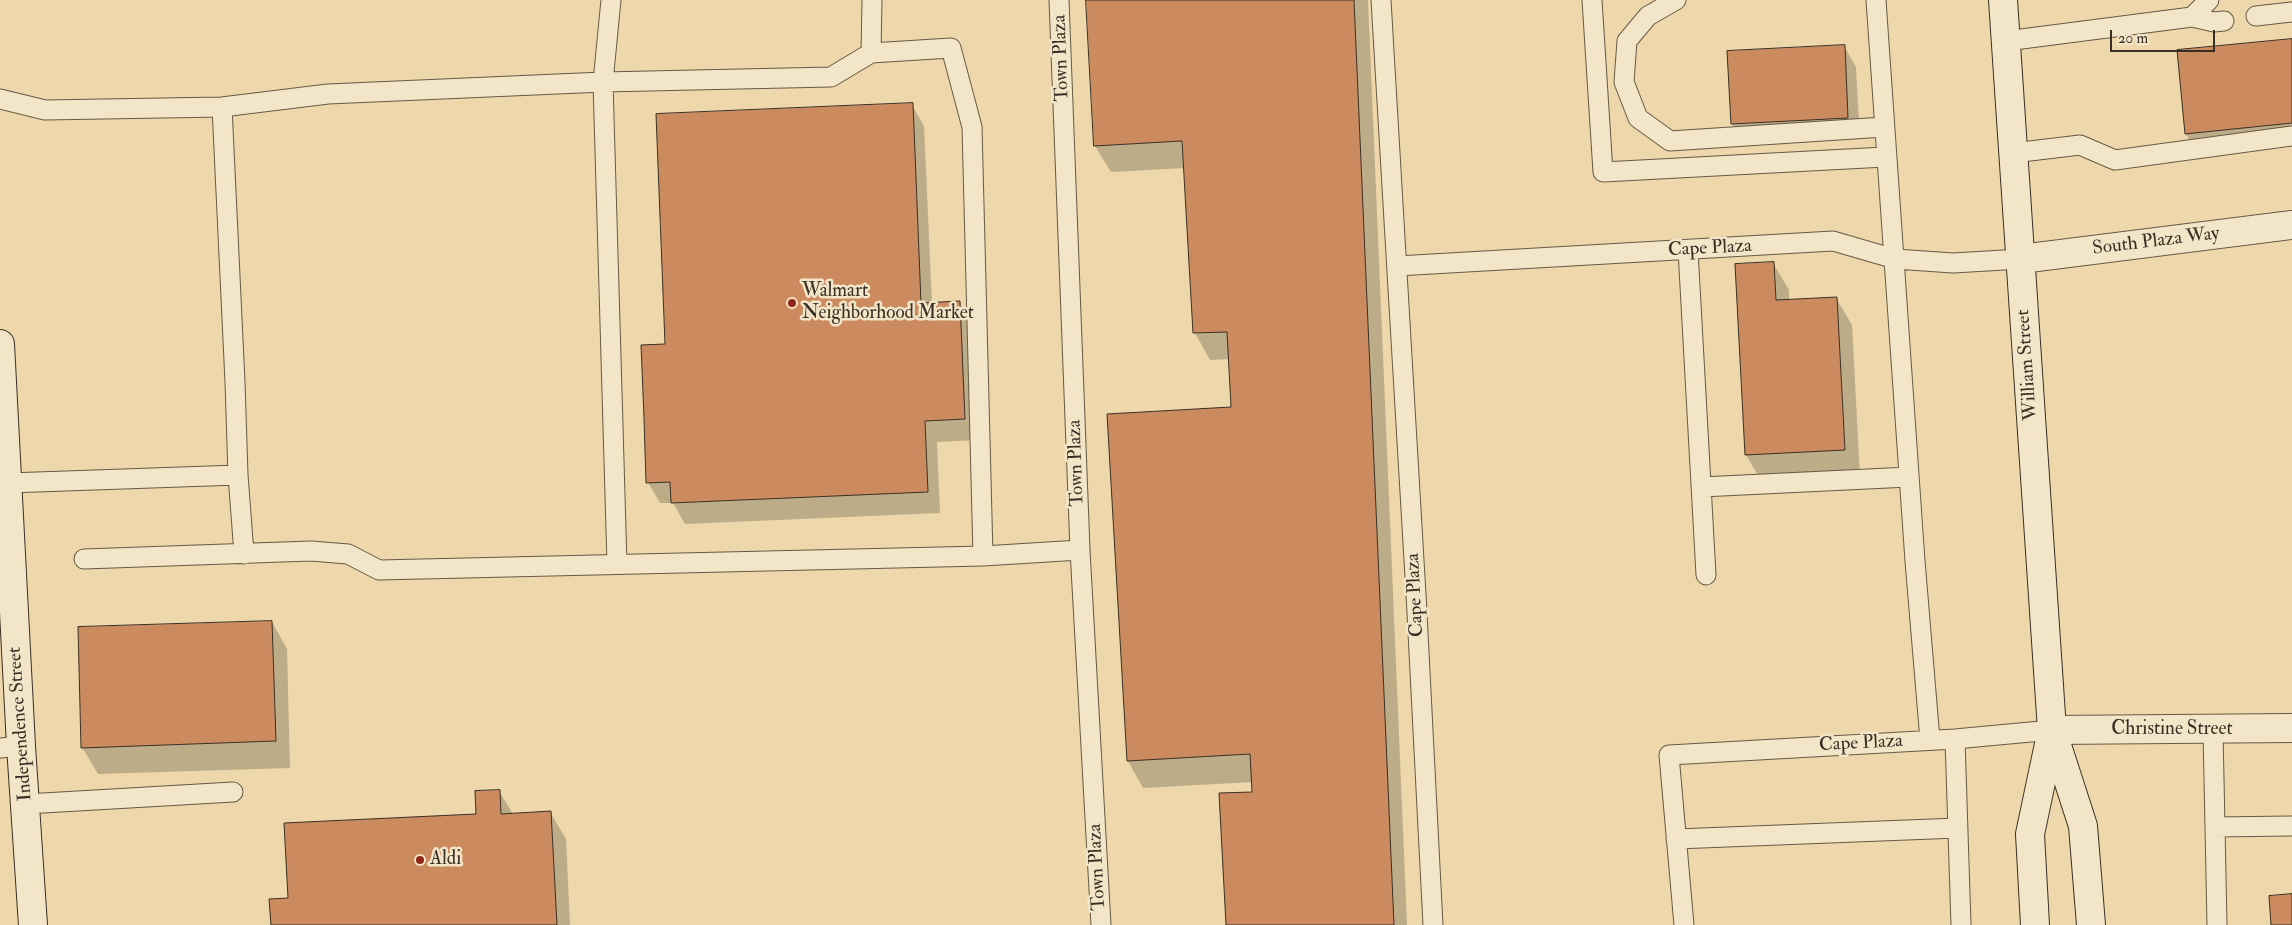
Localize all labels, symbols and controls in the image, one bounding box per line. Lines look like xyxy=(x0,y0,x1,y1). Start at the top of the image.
street label: Town Plaza xyxy=(1049,14,1075,102)
scale bar xyxy=(2112,20,2217,52)
text: 20 m xyxy=(2118,29,2148,48)
street label: South Plaza Way xyxy=(2091,223,2221,261)
street label: Cape Plaza xyxy=(1667,235,1753,263)
place label: Walmart Neighborhood Market xyxy=(802,281,974,325)
marker: Walmart Neighborhood Market xyxy=(786,297,798,309)
street label: William Street xyxy=(2013,309,2043,421)
street label: Town Plaza xyxy=(1064,419,1090,507)
street label: Cape Plaza xyxy=(1402,552,1430,638)
street label: Independence Street xyxy=(4,646,38,802)
street label: Christine Street xyxy=(2111,719,2233,741)
street label: Cape Plaza xyxy=(1818,730,1904,758)
street label: Town Plaza xyxy=(1084,823,1112,911)
place label: Aldi xyxy=(430,849,461,871)
marker: Aldi xyxy=(414,854,426,866)

